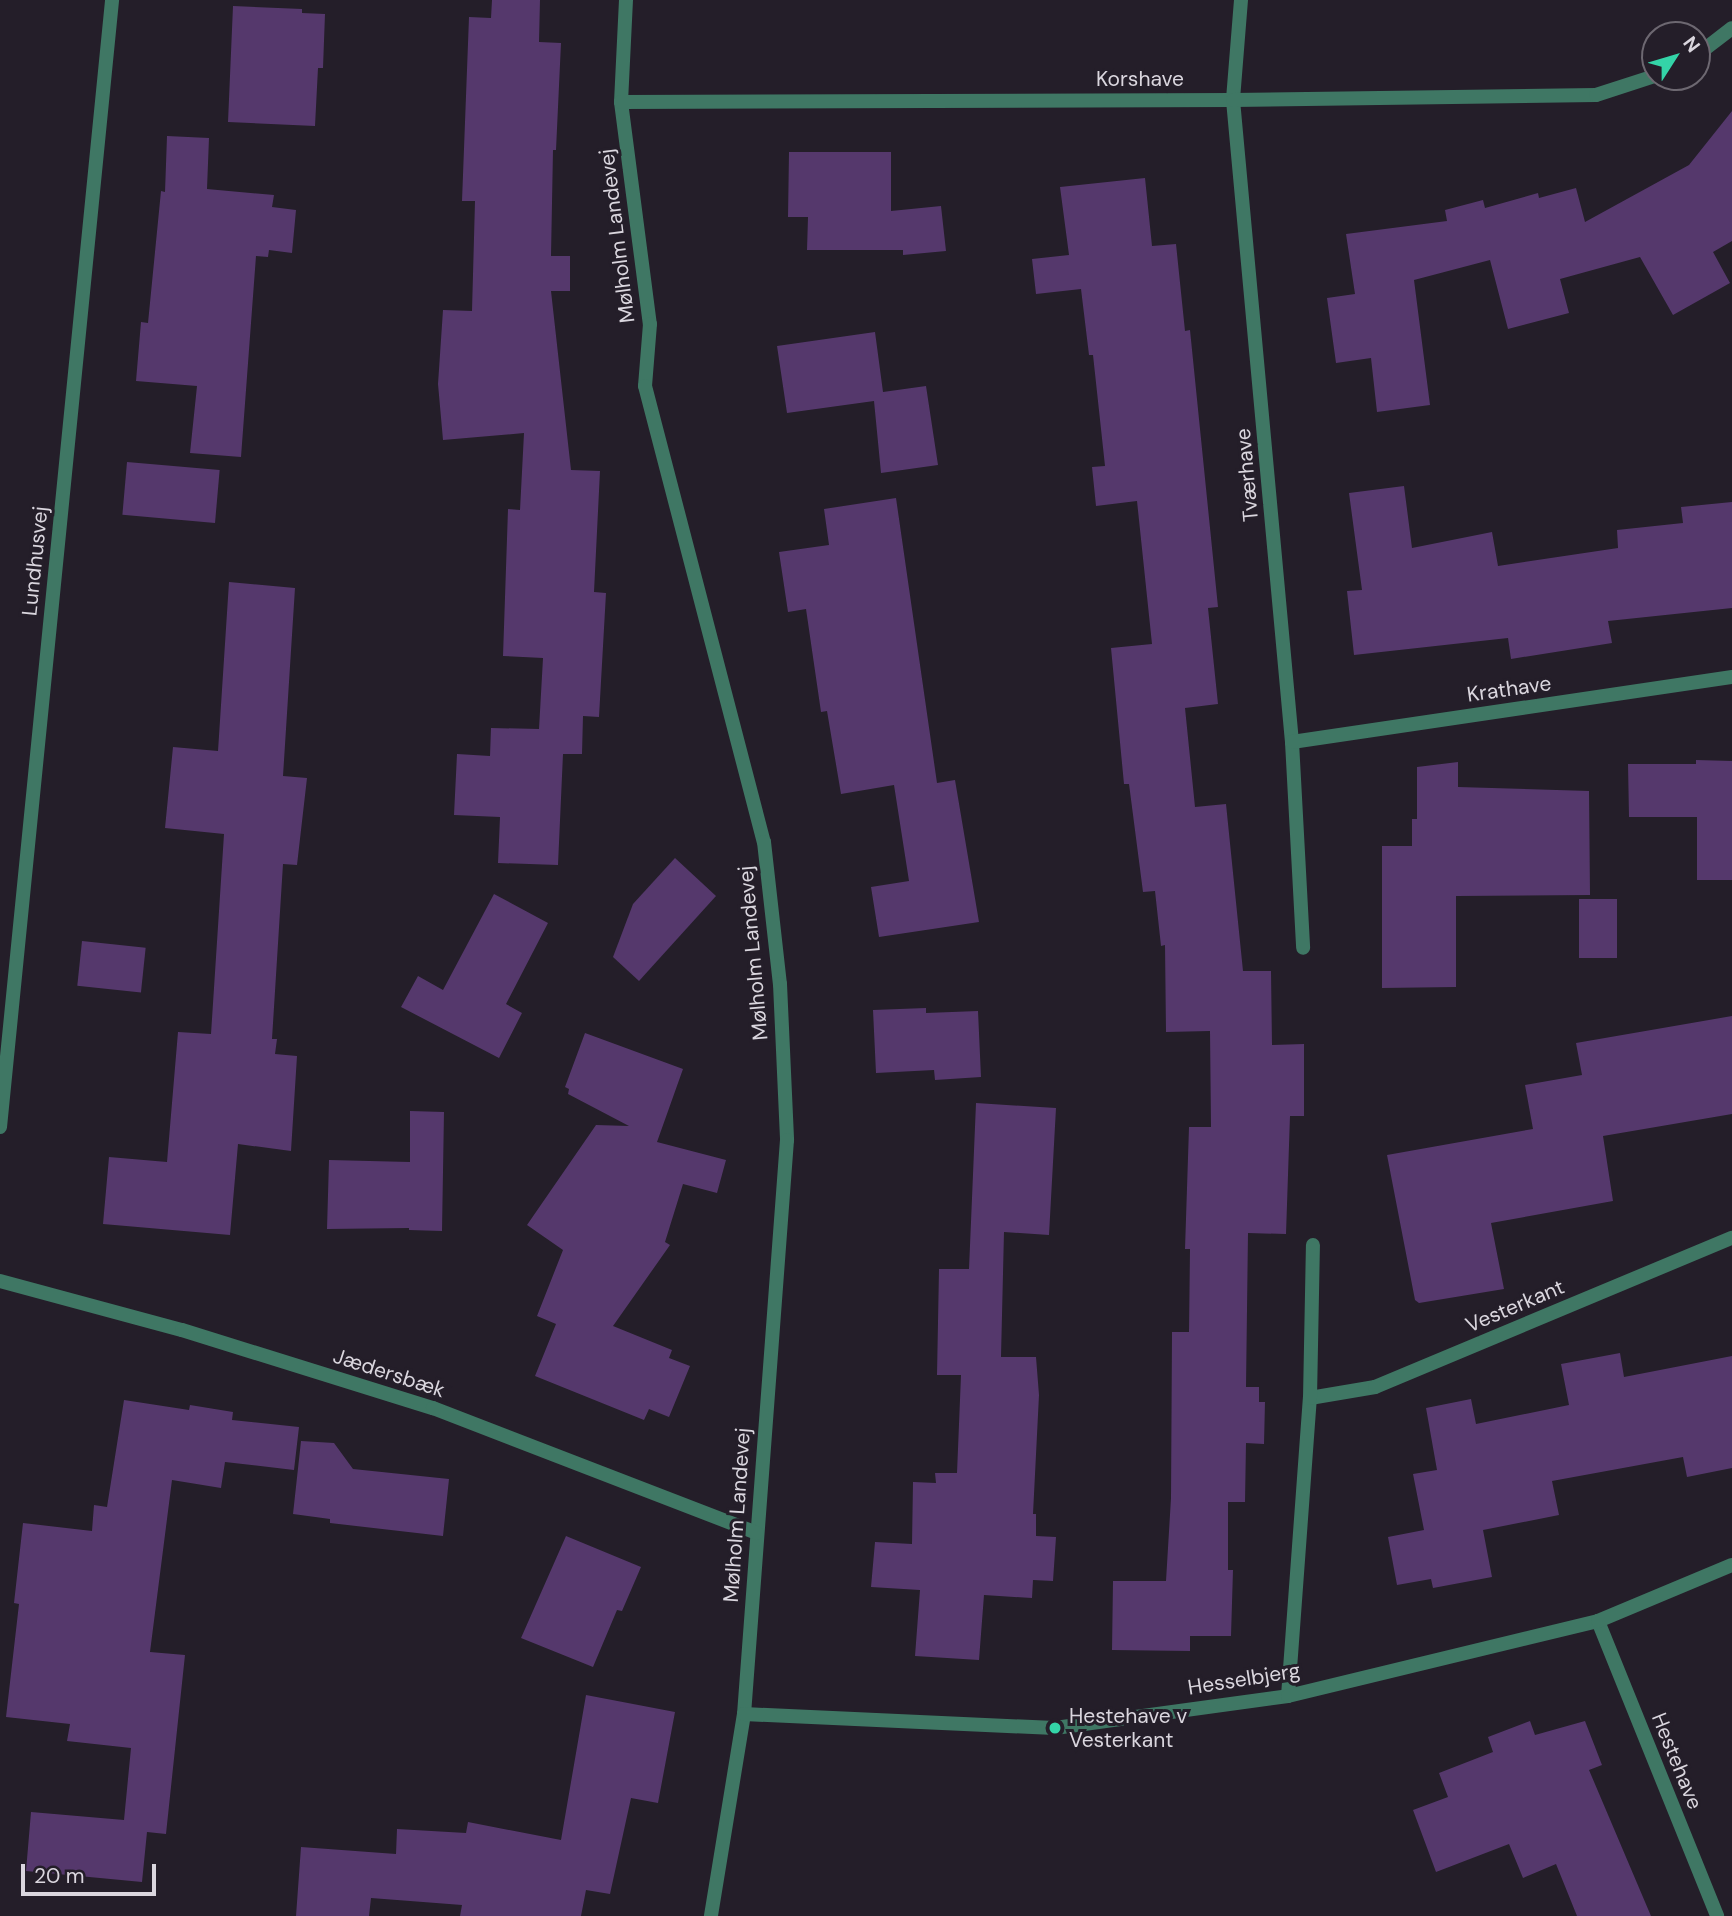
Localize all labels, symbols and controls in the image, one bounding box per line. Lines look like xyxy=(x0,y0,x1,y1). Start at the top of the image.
north arrow xyxy=(1641,21,1711,91)
text: N xyxy=(1677,31,1706,57)
street label: Korshave xyxy=(1096,66,1184,92)
street label: Mølholm Landevej xyxy=(594,148,640,324)
street label: Tværhave xyxy=(1230,427,1264,523)
street label: Lundhusvej xyxy=(17,505,53,617)
street label: Krathave xyxy=(1465,671,1553,707)
street label: Mølholm Landevej xyxy=(733,865,773,1041)
street label: Vesterkant xyxy=(1462,1274,1568,1338)
street label: Jædersbæk xyxy=(330,1343,448,1403)
street label: Mølholm Landevej xyxy=(718,1427,756,1603)
street label: Hesselbjerg xyxy=(1186,1658,1302,1700)
place label: Hestehave v Vesterkant xyxy=(1069,1703,1187,1753)
street label: Hestehave xyxy=(1646,1709,1708,1813)
marker: Hestehave v Vesterkant xyxy=(1047,1720,1063,1736)
scale bar xyxy=(24,1850,159,1894)
text: 20 m xyxy=(34,1862,85,1890)

